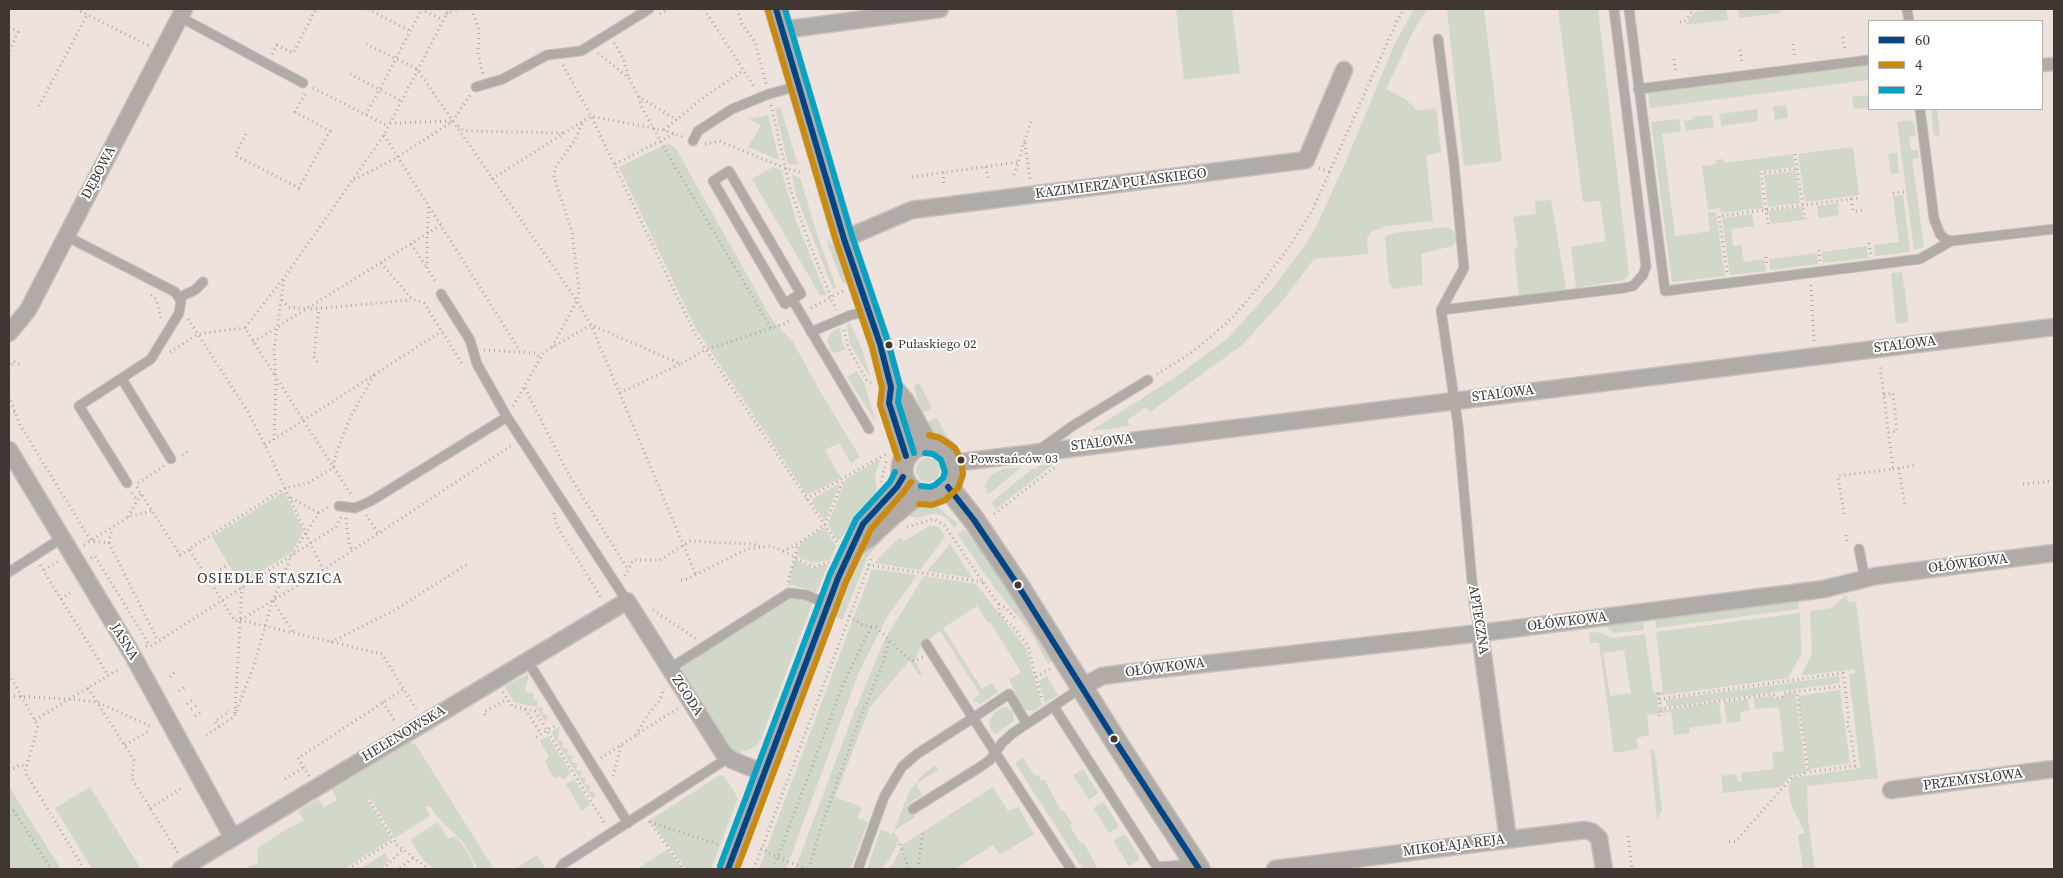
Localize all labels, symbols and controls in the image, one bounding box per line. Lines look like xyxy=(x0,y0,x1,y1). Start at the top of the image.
legend xyxy=(1868,20,2043,110)
text: 60 xyxy=(1915,29,1930,50)
text: 4 xyxy=(1915,54,1923,75)
text: 2 xyxy=(1915,79,1923,100)
street label: DĘBOWA xyxy=(78,144,120,202)
street label: KAZIMIERZA PUŁASKIEGO xyxy=(1034,165,1208,203)
street label: STALOWA xyxy=(1873,333,1937,357)
place label: Pułaskiego 02 xyxy=(898,337,976,353)
marker: Pułaskiego 02 xyxy=(884,340,894,350)
street label: STALOWA xyxy=(1471,382,1535,406)
street label: STALOWA xyxy=(1070,431,1134,455)
place label: Powstańców 03 xyxy=(970,452,1058,468)
marker: Powstańców 03 xyxy=(956,455,966,465)
street label: OŁÓWKOWA xyxy=(1927,551,2009,577)
district label: OSIEDLE STASZICA xyxy=(195,570,345,588)
unlabelled marker xyxy=(1013,580,1023,590)
street label: APTECZNA xyxy=(1464,584,1492,656)
street label: OŁÓWKOWA xyxy=(1526,609,1608,635)
street label: JASNA xyxy=(106,621,142,663)
street label: OŁÓWKOWA xyxy=(1124,655,1206,681)
street label: ZGODA xyxy=(668,672,706,720)
street label: HELENOWSKA xyxy=(359,702,449,766)
unlabelled marker xyxy=(1109,734,1119,744)
street label: PRZEMYSŁOWA xyxy=(1922,766,2024,794)
street label: MIKOŁAJA REJA xyxy=(1402,831,1506,861)

